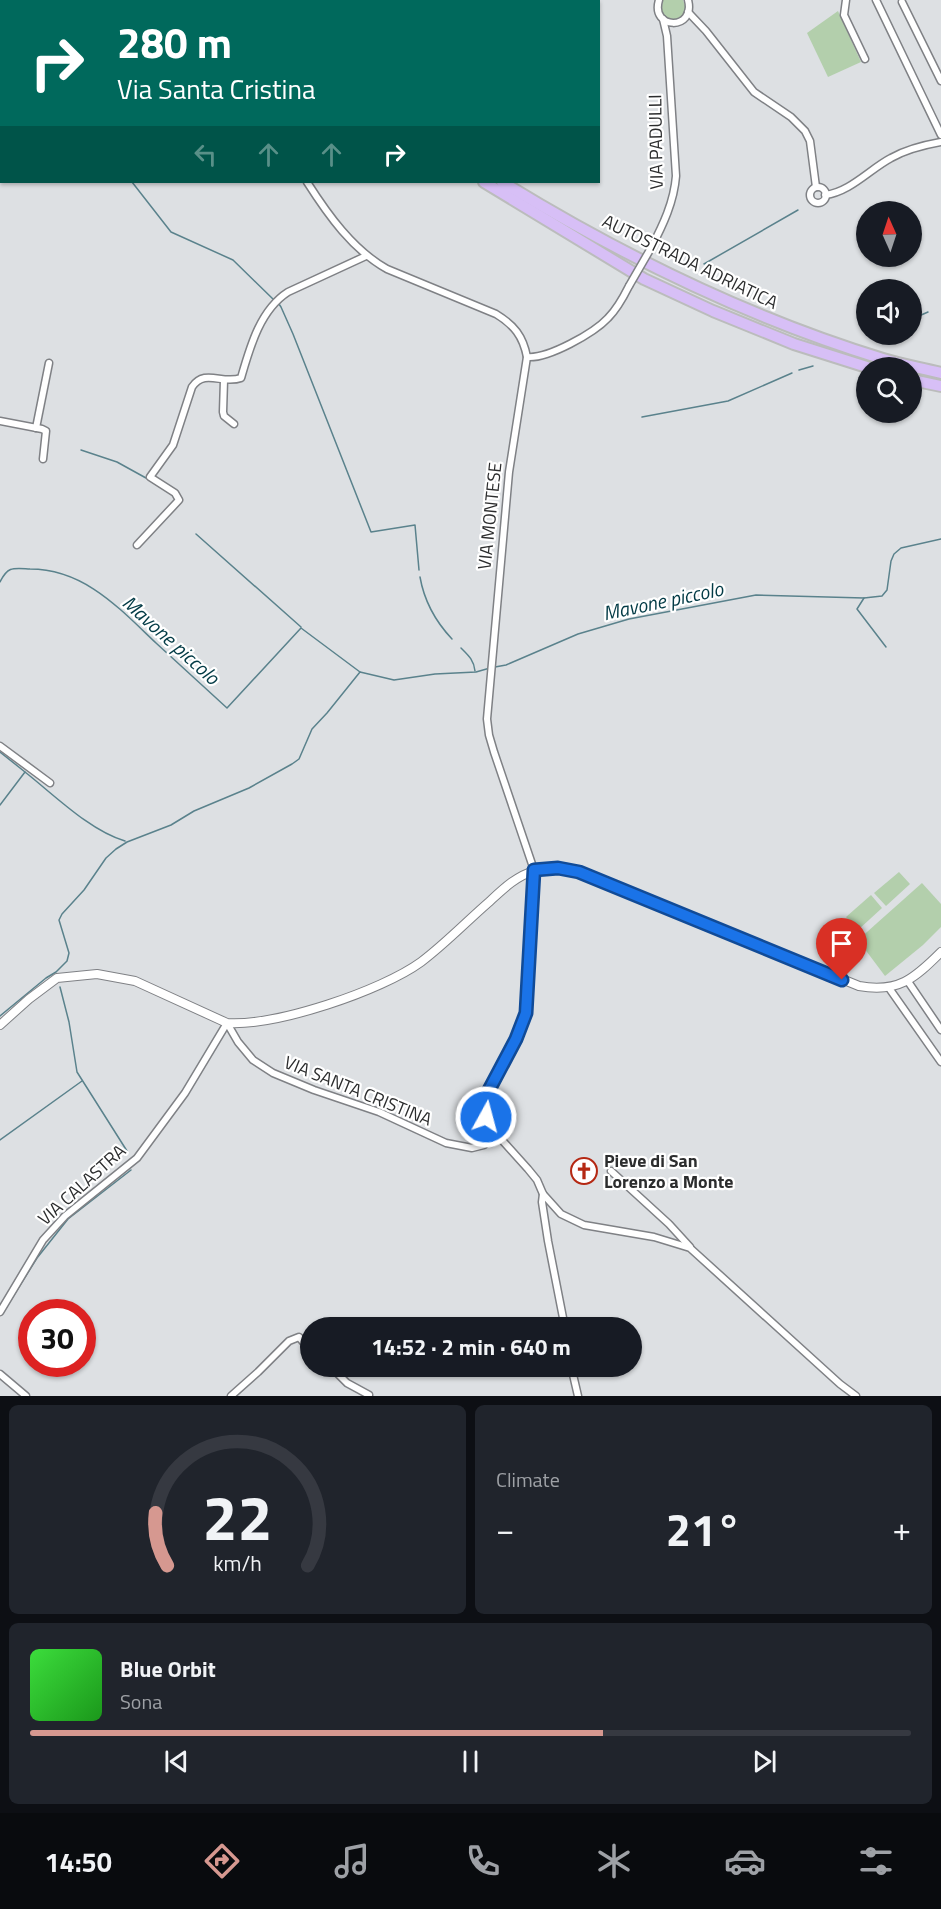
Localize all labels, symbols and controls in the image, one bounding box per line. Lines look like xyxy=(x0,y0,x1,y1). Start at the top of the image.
text: 280 m xyxy=(117,10,232,74)
icon: right xyxy=(18,24,96,102)
text: Via Santa Cristina xyxy=(117,68,315,109)
street label: VIA PADULLI xyxy=(641,94,670,190)
icon: left xyxy=(189,138,222,171)
icon: ahead xyxy=(252,138,285,171)
icon: ahead xyxy=(315,138,348,171)
icon: right xyxy=(378,138,411,171)
north arrow xyxy=(856,201,922,267)
map controls xyxy=(856,201,922,423)
street label: AUTOSTRADA ADRIATICA xyxy=(598,207,783,316)
button: sound xyxy=(856,279,922,345)
button: search xyxy=(856,357,922,423)
street label: VIA MONTESE xyxy=(470,461,509,571)
water label: Mavone piccolo xyxy=(600,572,727,628)
water label: Mavone piccolo xyxy=(116,587,228,693)
pin xyxy=(816,918,867,980)
icon: arrive xyxy=(825,927,858,960)
street label: VIA SANTA CRISTINA xyxy=(280,1049,436,1133)
position arrow xyxy=(454,1085,518,1149)
street label: VIA CALASTRA xyxy=(32,1138,132,1232)
place label: Pieve di San Lorenzo a Monte xyxy=(604,1147,733,1195)
church icon: Pieve di San Lorenzo a Monte xyxy=(569,1156,599,1186)
speed limit sign: 30 xyxy=(18,1299,96,1377)
text: 14:52 · 2 min · 640 m xyxy=(371,1330,571,1364)
text: Climate xyxy=(496,1464,560,1495)
text: 22 xyxy=(203,1469,272,1564)
text: 21° xyxy=(666,1495,741,1563)
text: − xyxy=(496,1504,514,1554)
text: + xyxy=(893,1504,911,1554)
text: km/h xyxy=(213,1548,262,1580)
text: Blue Orbit xyxy=(120,1652,216,1686)
text: Sona xyxy=(120,1686,162,1717)
icon: previous xyxy=(160,1745,193,1778)
icon: pause xyxy=(454,1745,487,1778)
icon: next xyxy=(748,1745,781,1778)
icon: directions xyxy=(201,1840,243,1882)
icon: music xyxy=(331,1840,373,1882)
icon: phone xyxy=(462,1840,504,1882)
icon: climate xyxy=(593,1840,635,1882)
icon: car xyxy=(724,1840,766,1882)
icon: filters xyxy=(855,1840,897,1882)
text: 14:50 xyxy=(44,1841,112,1882)

